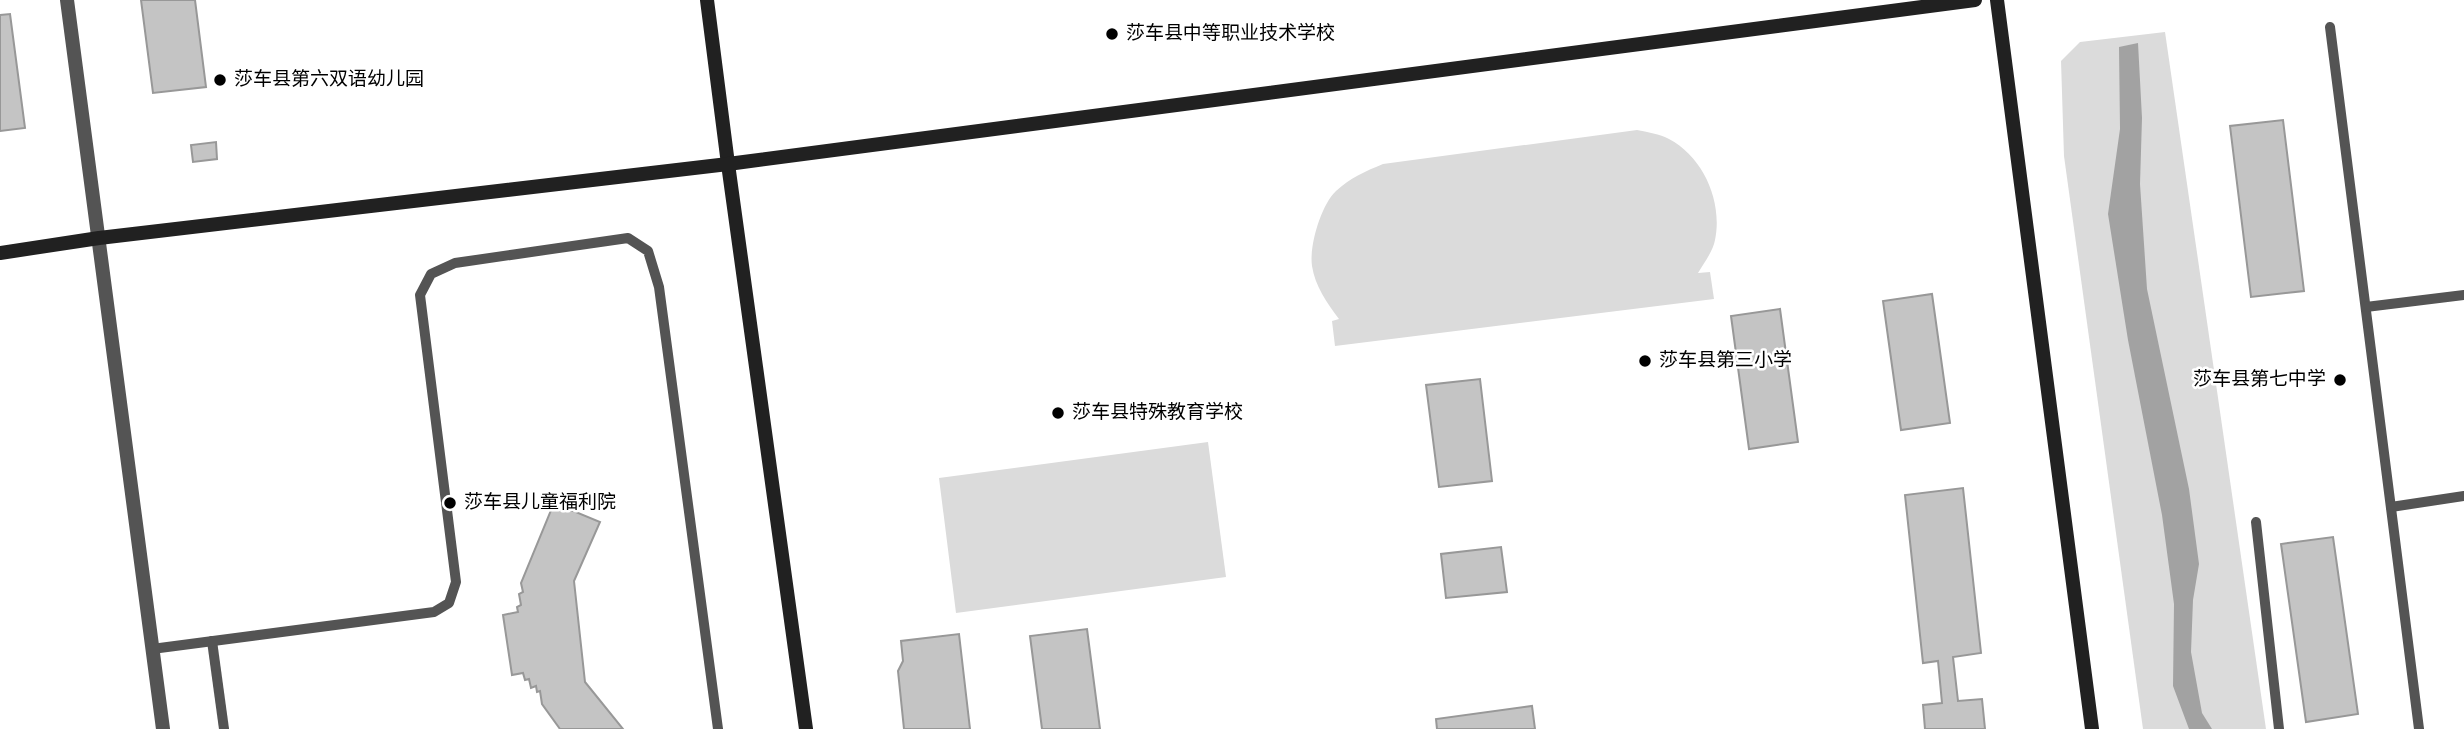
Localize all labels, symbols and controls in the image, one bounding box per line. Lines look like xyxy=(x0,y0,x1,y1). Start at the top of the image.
place label: 莎车县中等职业技术学校 xyxy=(1126,22,1335,46)
marker: 莎车县中等职业技术学校 xyxy=(1104,26,1120,42)
place label: 莎车县第六双语幼儿园 xyxy=(234,68,424,92)
marker: 莎车县第六双语幼儿园 xyxy=(212,72,228,88)
place label: 莎车县第三小学 xyxy=(1659,349,1792,373)
marker: 莎车县第三小学 xyxy=(1637,353,1653,369)
place label: 莎车县第七中学 xyxy=(2193,368,2326,392)
marker: 莎车县第七中学 xyxy=(2332,372,2348,388)
place label: 莎车县特殊教育学校 xyxy=(1072,401,1243,425)
marker: 莎车县特殊教育学校 xyxy=(1050,405,1066,421)
place label: 莎车县儿童福利院 xyxy=(464,491,616,515)
marker: 莎车县儿童福利院 xyxy=(442,495,458,511)

